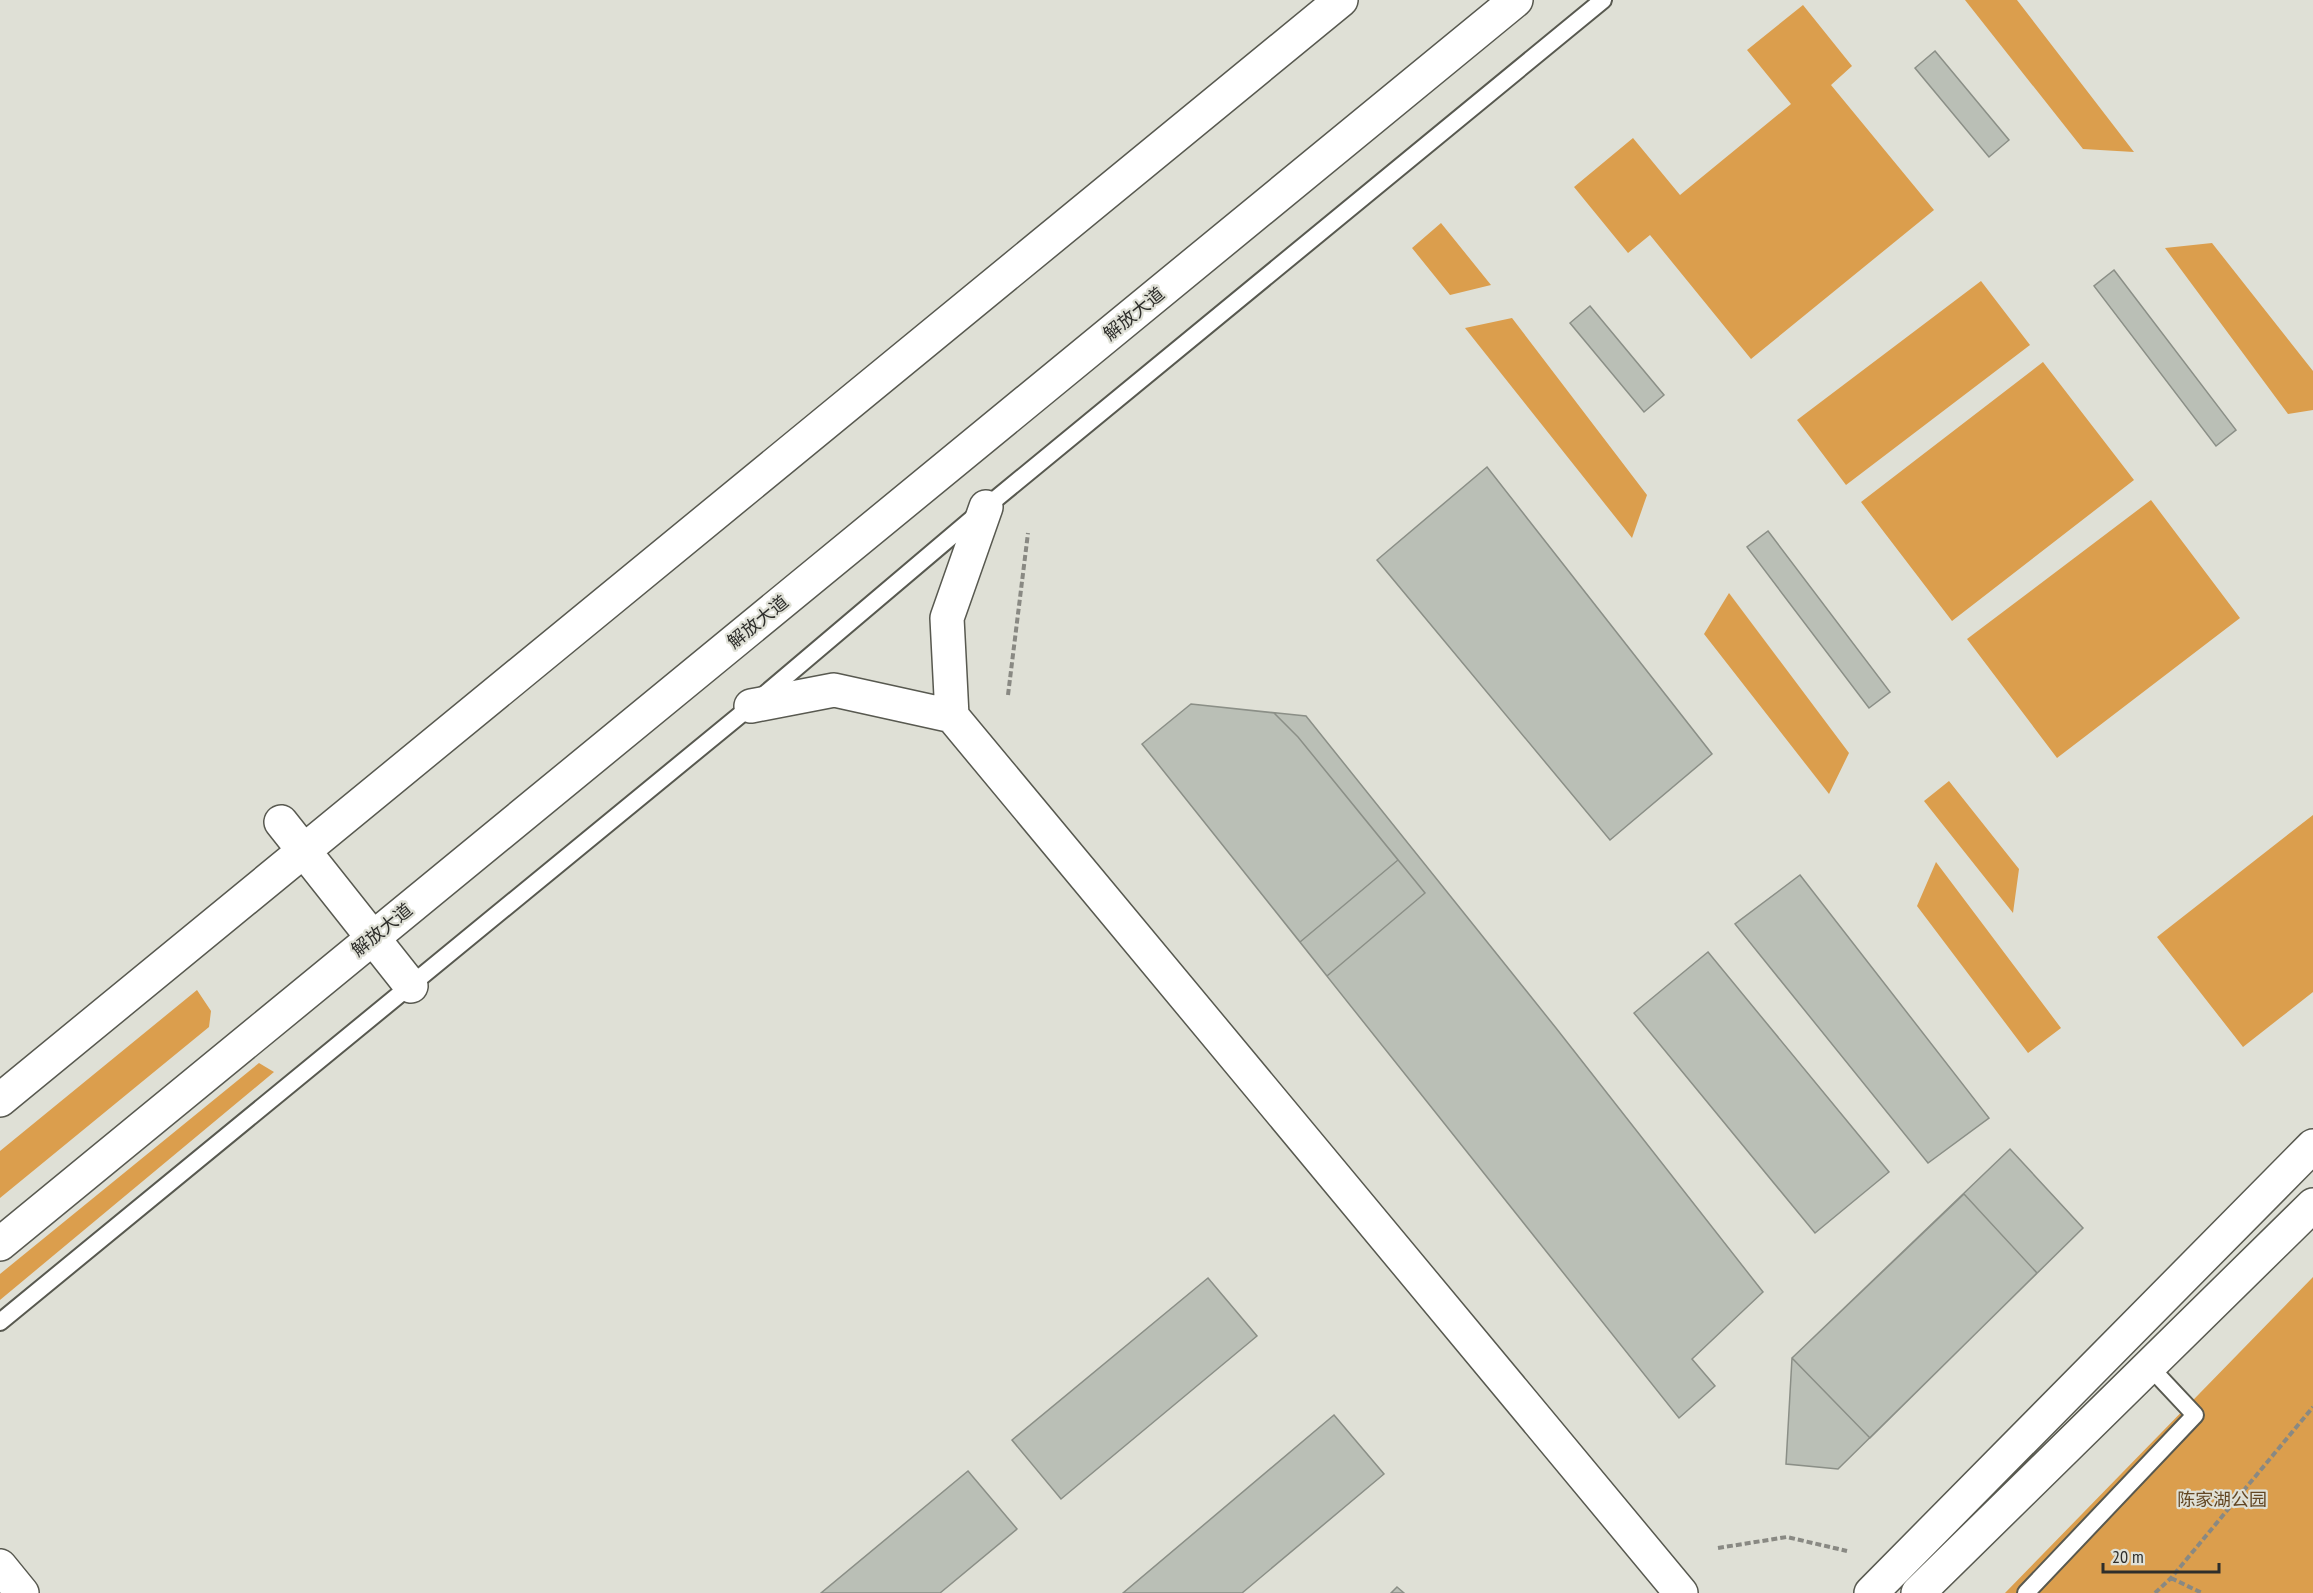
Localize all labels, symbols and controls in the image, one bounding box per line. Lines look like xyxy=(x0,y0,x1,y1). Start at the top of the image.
street label: 解放大道 xyxy=(1098,282,1169,345)
street label: 解放大道 xyxy=(722,590,793,653)
street label: 解放大道 xyxy=(346,898,417,961)
park label: 陈家湖公园 xyxy=(2177,1488,2267,1511)
scale bar xyxy=(2103,1536,2218,1574)
text: 20 m xyxy=(2112,1545,2144,1568)

